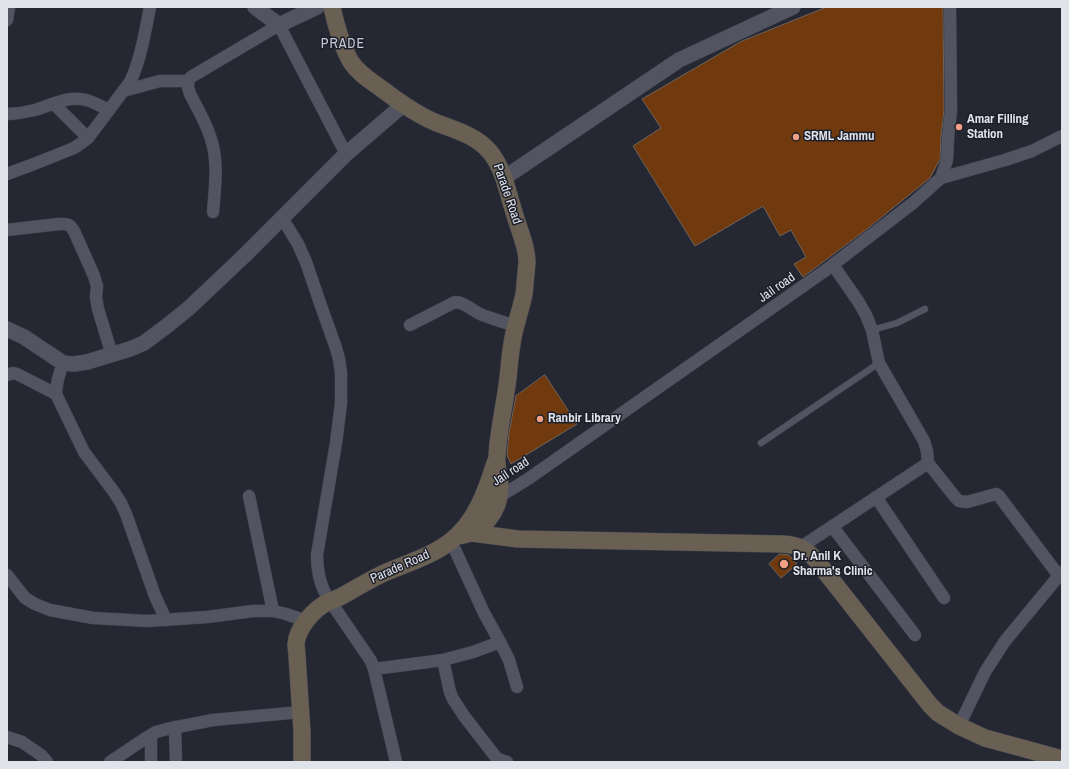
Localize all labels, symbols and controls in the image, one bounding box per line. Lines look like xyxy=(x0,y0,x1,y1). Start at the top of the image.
district label: PRADE xyxy=(321,36,365,52)
place label: Amar Filling Station xyxy=(967,112,1029,143)
marker: Amar Filling Station xyxy=(954,122,964,132)
place label: SRML Jammu xyxy=(804,129,874,145)
marker: SRML Jammu xyxy=(791,132,801,142)
street label: Parade Road xyxy=(489,162,525,226)
street label: Jail road xyxy=(756,270,798,306)
place label: Ranbir Library xyxy=(548,411,621,427)
marker: Ranbir Library xyxy=(535,414,545,424)
street label: Jail road xyxy=(490,454,532,490)
street label: Parade Road xyxy=(368,547,432,587)
place label: Dr. Anil K Sharma's Clinic xyxy=(793,549,873,580)
marker: Dr. Anil K Sharma's Clinic xyxy=(778,558,790,570)

